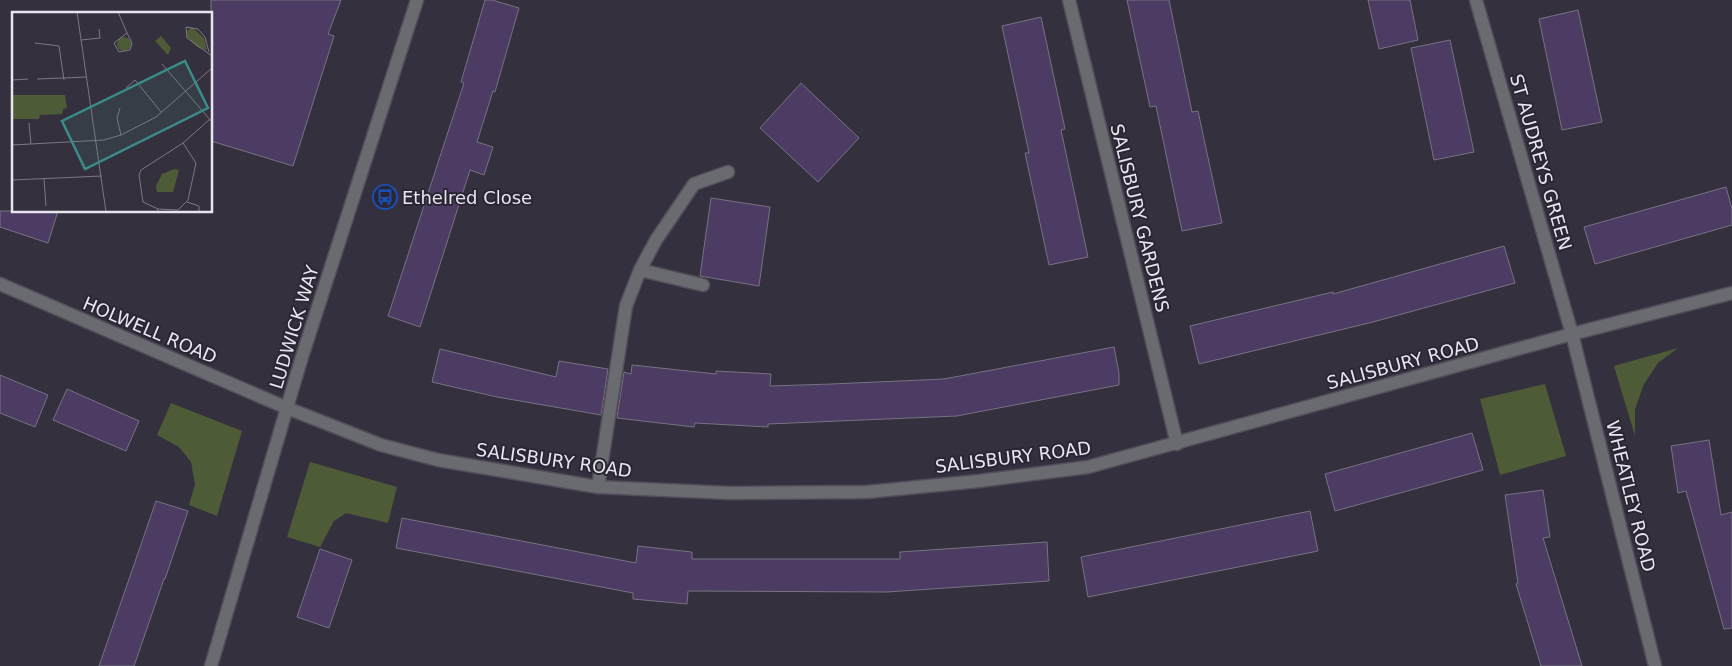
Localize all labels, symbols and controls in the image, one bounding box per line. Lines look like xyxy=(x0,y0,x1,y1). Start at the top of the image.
inset map xyxy=(12,12,212,212)
street label: ST AUDREYS GREEN xyxy=(1506,72,1576,252)
street label: SALISBURY GARDENS xyxy=(1106,122,1174,314)
bus stop icon: Ethelred Close xyxy=(372,184,398,210)
place label: Ethelred Close xyxy=(402,187,532,208)
street label: LUDWICK WAY xyxy=(265,262,323,391)
street label: HOLWELL ROAD xyxy=(80,292,220,368)
street label: SALISBURY ROAD xyxy=(1324,333,1482,393)
street label: WHEATLEY ROAD xyxy=(1602,418,1660,574)
street label: SALISBURY ROAD xyxy=(934,437,1092,477)
street label: SALISBURY ROAD xyxy=(475,439,633,481)

